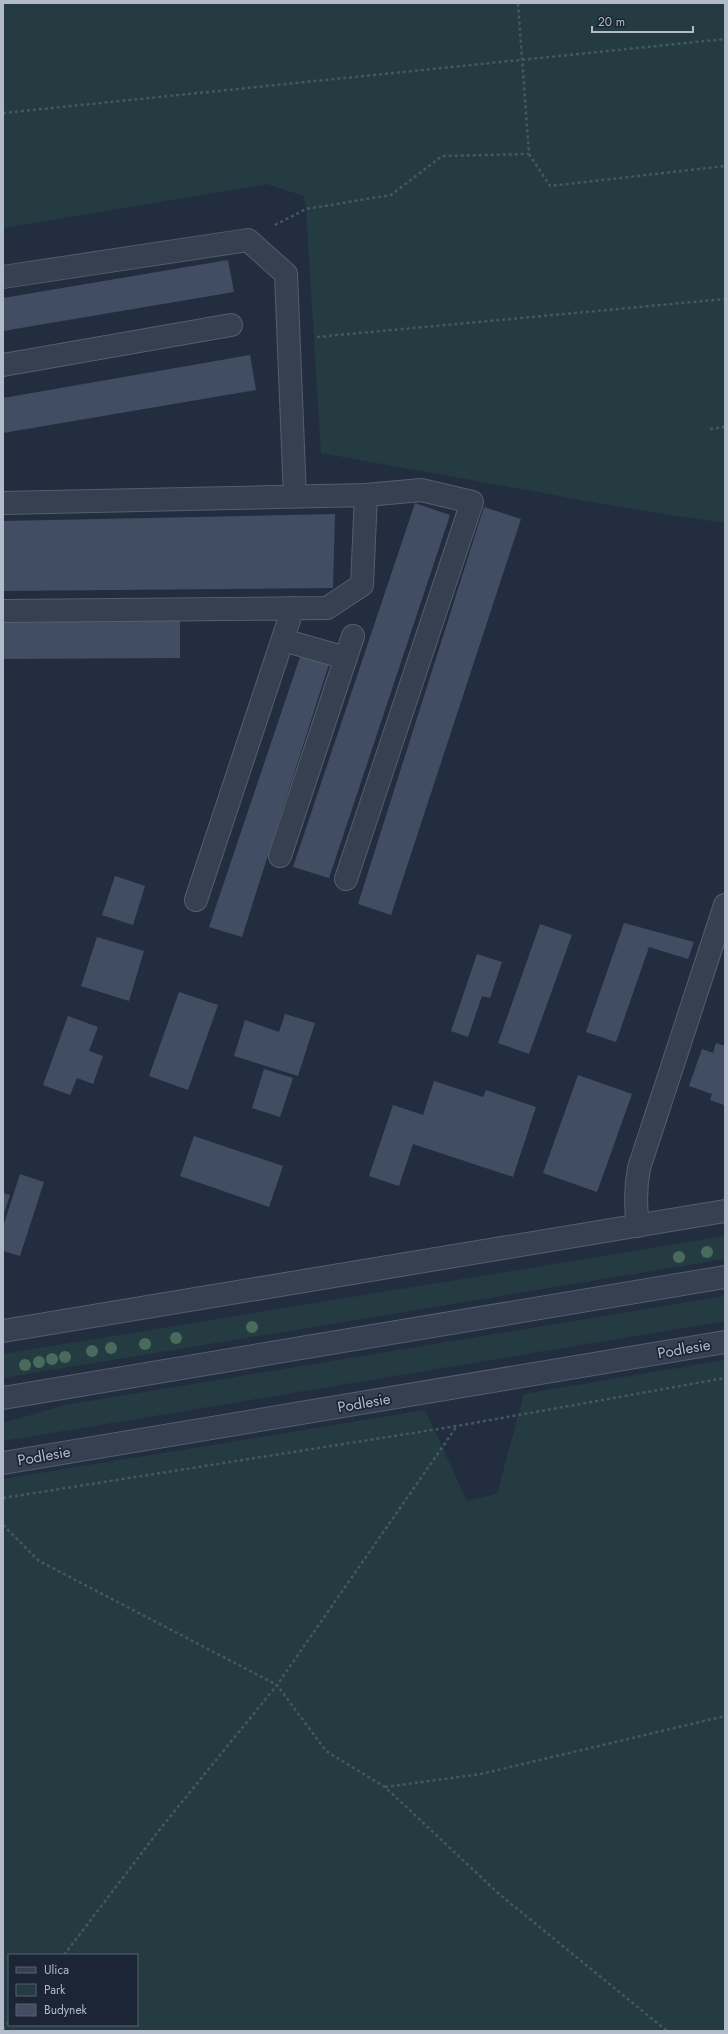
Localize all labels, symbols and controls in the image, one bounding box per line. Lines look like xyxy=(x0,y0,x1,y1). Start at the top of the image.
scale bar xyxy=(592,8,693,34)
text: 20 m xyxy=(598,13,625,31)
street label: Podlesie xyxy=(656,1333,712,1364)
street label: Podlesie xyxy=(336,1387,392,1418)
street label: Podlesie xyxy=(16,1440,72,1471)
legend xyxy=(8,1954,138,2026)
text: Ulica xyxy=(44,1961,69,1979)
text: Park xyxy=(44,1981,66,1999)
text: Budynek xyxy=(44,2001,88,2019)

